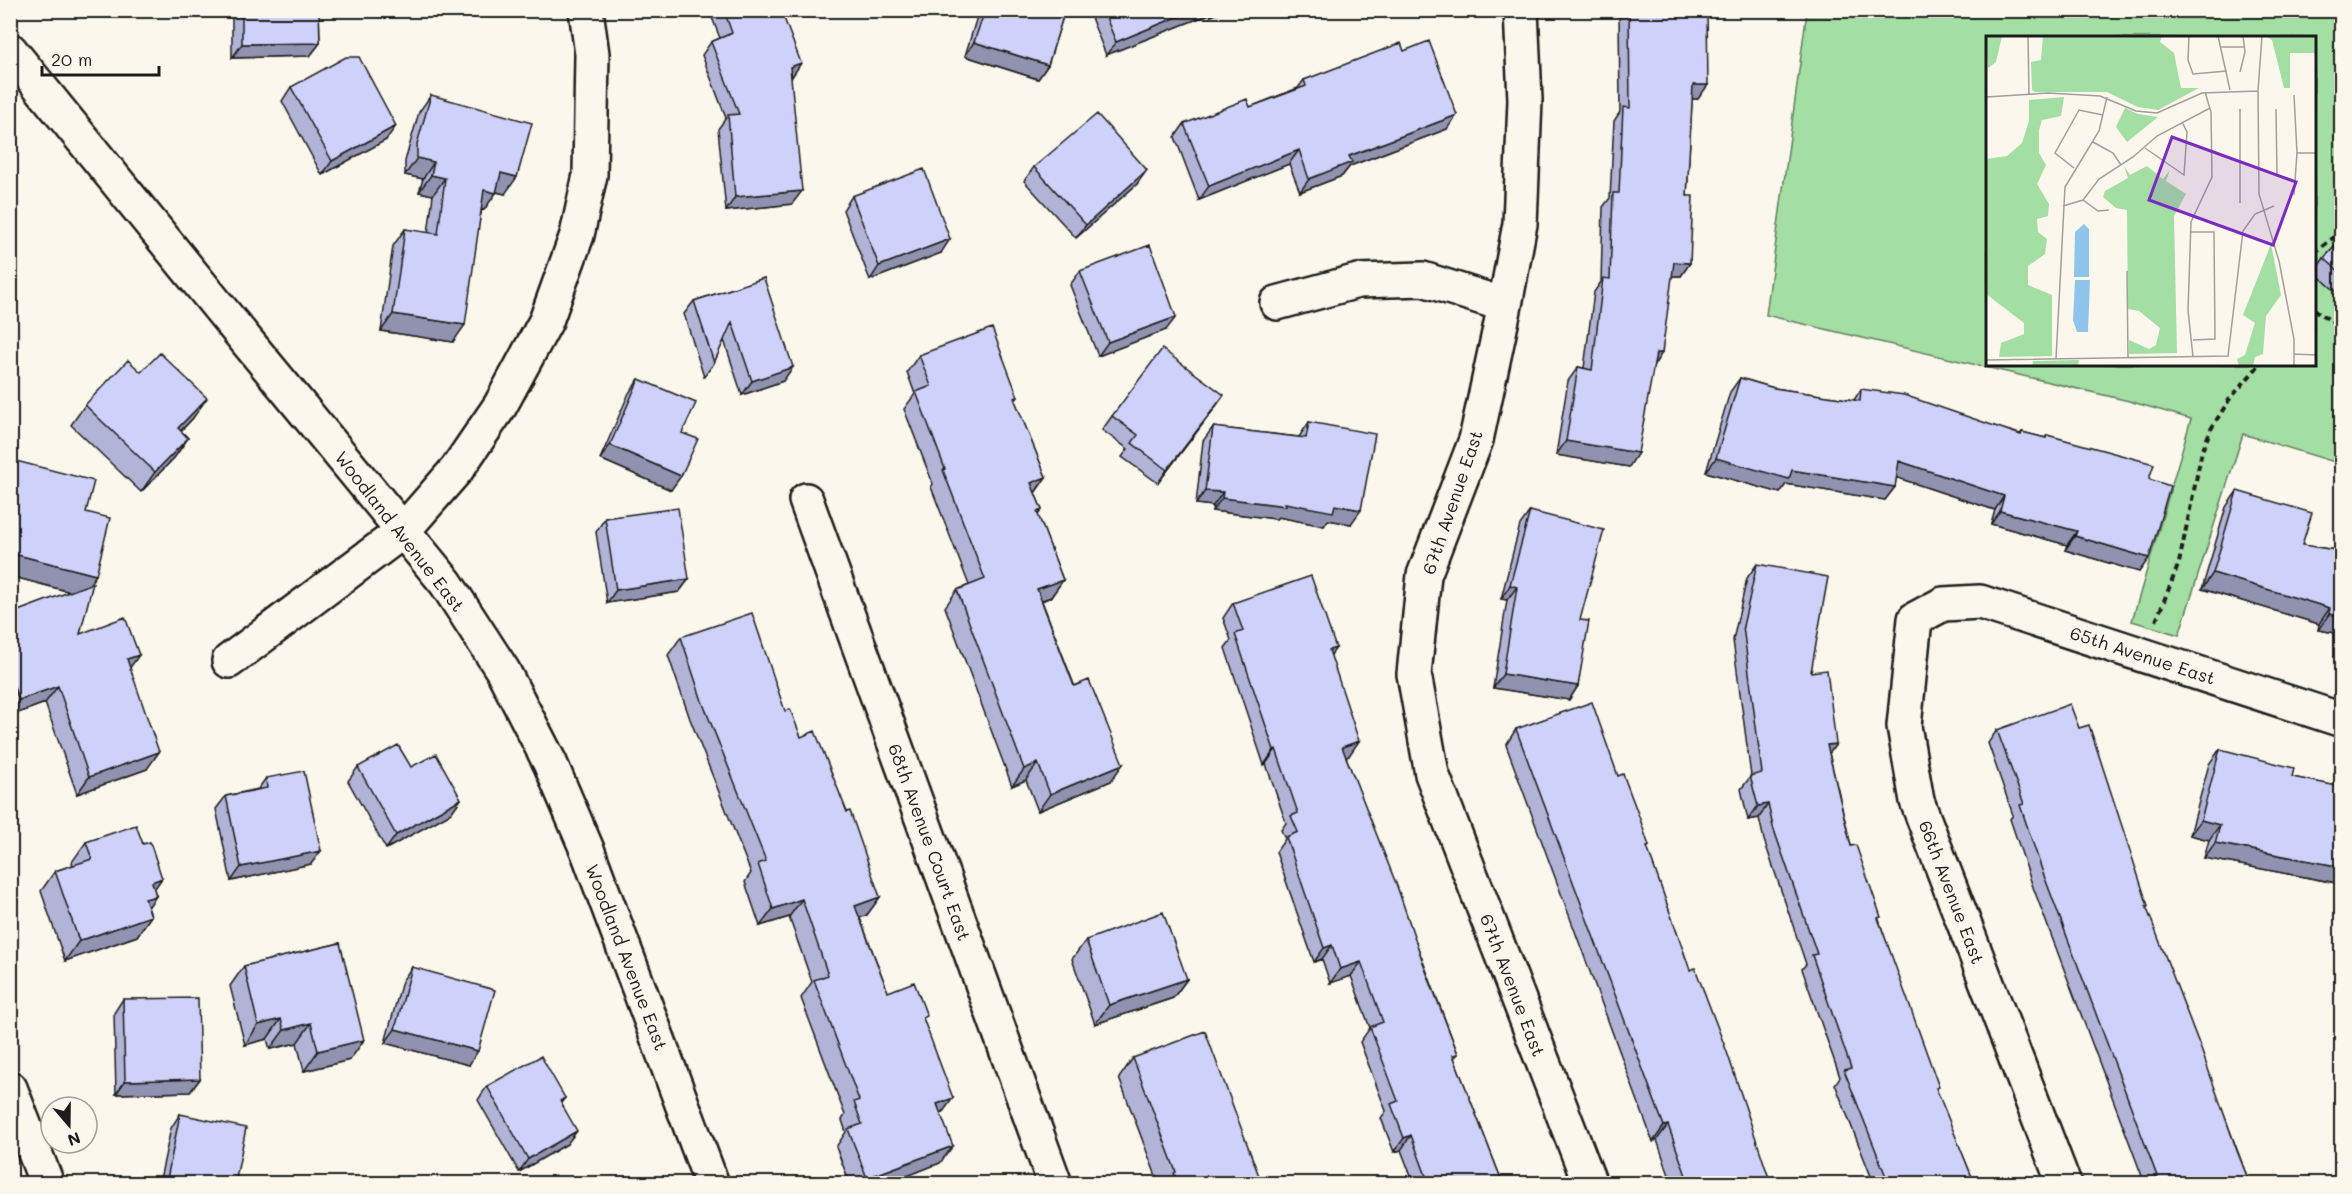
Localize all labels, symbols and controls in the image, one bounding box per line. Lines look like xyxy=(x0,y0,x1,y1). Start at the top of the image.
inset map xyxy=(1986,36,2316,366)
scale bar xyxy=(42,39,159,77)
text: 20 m xyxy=(51,47,92,71)
street label: 67th Avenue East xyxy=(1416,427,1488,577)
street label: Woodland Avenue East xyxy=(330,446,470,616)
street label: 65th Avenue East xyxy=(2067,620,2219,690)
street label: 68th Avenue Court East xyxy=(883,740,977,944)
street label: 66th Avenue East xyxy=(1914,817,1990,967)
street label: Woodland Avenue East xyxy=(580,860,674,1054)
street label: 67th Avenue East xyxy=(1475,910,1551,1060)
north arrow xyxy=(39,1095,99,1155)
text: N xyxy=(65,1128,84,1152)

